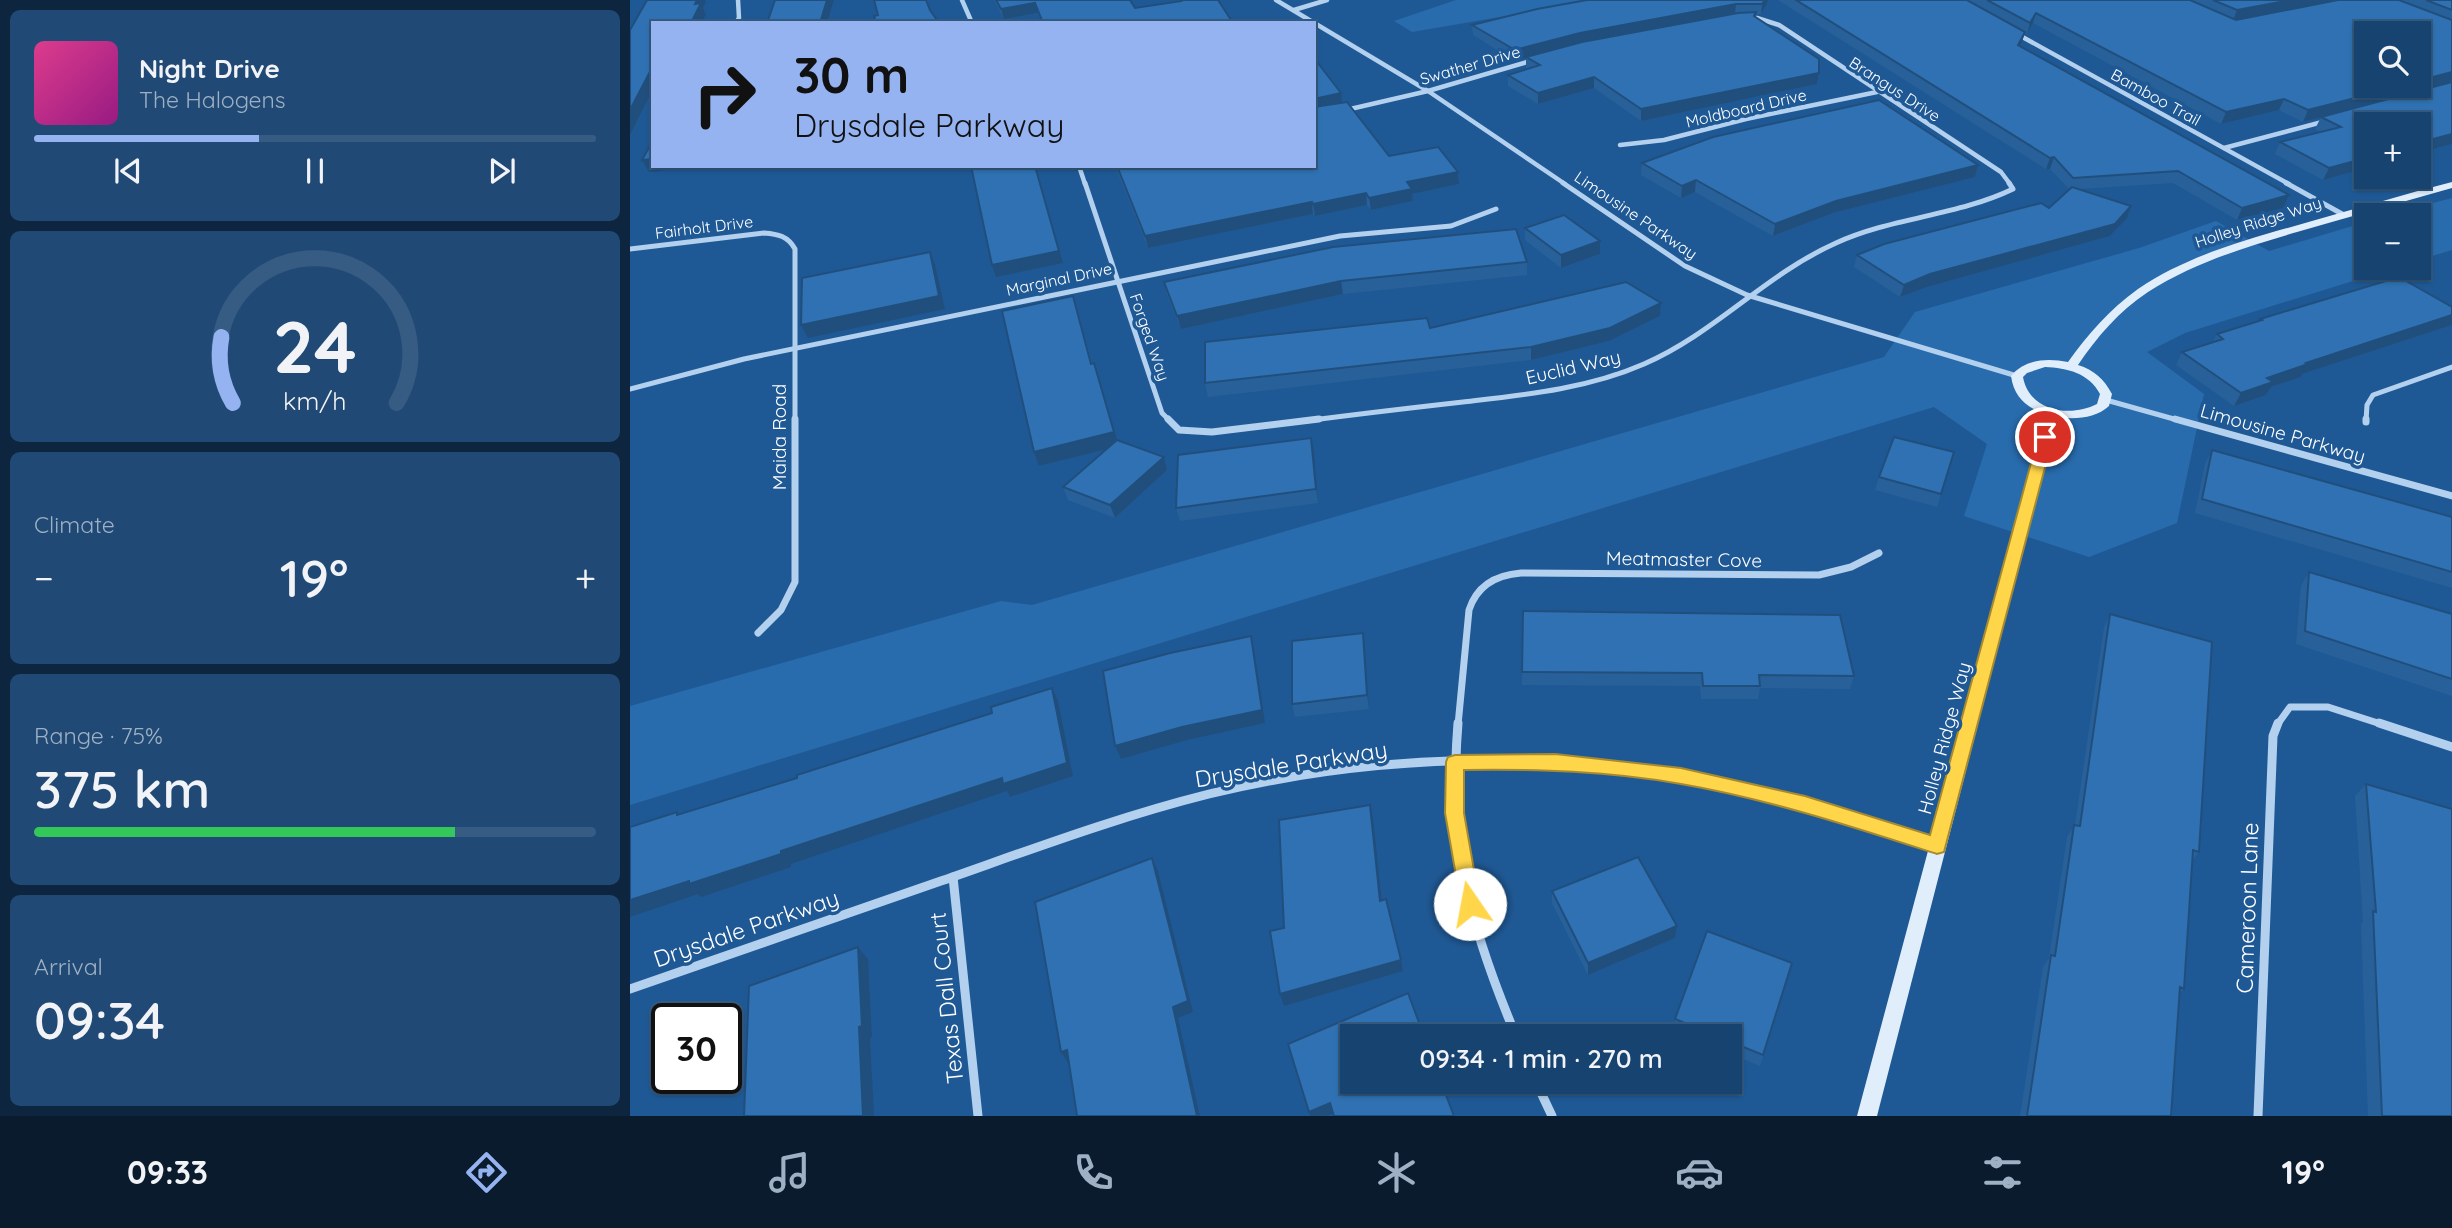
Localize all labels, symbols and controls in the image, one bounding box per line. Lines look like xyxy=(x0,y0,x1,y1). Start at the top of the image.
map controls xyxy=(2354,21,2431,280)
button: search xyxy=(2354,21,2431,98)
street label: Swather Drive xyxy=(1418,41,1522,89)
text: 30 m xyxy=(794,44,909,105)
icon: right xyxy=(679,49,770,140)
text: Night Drive xyxy=(139,52,280,85)
street label: Brangus Drive xyxy=(1846,52,1944,126)
street label: Bamboo Trail xyxy=(2108,64,2204,130)
street label: Moldboard Drive xyxy=(1684,84,1808,132)
text: The Halogens xyxy=(139,85,286,114)
text: Drysdale Parkway xyxy=(794,105,1064,145)
button: + xyxy=(2354,112,2431,189)
icon: previous xyxy=(109,152,147,190)
icon: pause xyxy=(296,152,334,190)
icon: next xyxy=(483,152,521,190)
street label: Limousine Parkway xyxy=(1571,167,1701,263)
street label: Holley Ridge Way xyxy=(2192,192,2324,252)
button: − xyxy=(2354,203,2431,280)
street label: Fairholt Drive xyxy=(654,211,754,243)
street label: Marginal Drive xyxy=(1004,258,1114,300)
street label: Forged Way xyxy=(1126,291,1174,383)
text: 24 xyxy=(273,300,357,391)
street label: Euclid Way xyxy=(1523,344,1623,390)
street label: Maida Road xyxy=(767,384,791,490)
text: km/h xyxy=(283,385,347,416)
street label: Limousine Parkway xyxy=(2198,398,2368,468)
pin xyxy=(2015,407,2075,467)
icon: arrive xyxy=(2026,418,2064,456)
text: Climate xyxy=(34,510,115,539)
text: 19° xyxy=(280,545,349,610)
street label: Meatmaster Cove xyxy=(1606,546,1762,572)
text: − xyxy=(34,554,54,602)
text: + xyxy=(575,554,596,602)
street label: Holley Ridge Way xyxy=(1912,659,1976,817)
text: Range · 75% xyxy=(34,721,163,750)
street label: Drysdale Parkway xyxy=(1193,734,1389,794)
text: 375 km xyxy=(34,756,210,821)
street label: Cameroon Lane xyxy=(2230,822,2264,994)
position arrow xyxy=(1433,867,1507,941)
street label: Drysdale Parkway xyxy=(649,883,843,973)
street label: Texas Dall Court xyxy=(923,911,969,1085)
text: Arrival xyxy=(34,952,103,981)
text: 09:34 xyxy=(34,987,165,1052)
speed limit sign: 30 xyxy=(651,1003,742,1094)
text: 09:34 · 1 min · 270 m xyxy=(1419,1042,1663,1075)
icon: directions xyxy=(462,1148,511,1197)
icon: music xyxy=(765,1148,814,1197)
icon: phone xyxy=(1069,1148,1118,1197)
icon: climate xyxy=(1372,1148,1421,1197)
icon: car xyxy=(1675,1148,1724,1197)
icon: filters xyxy=(1978,1148,2027,1197)
text: 09:33 xyxy=(127,1152,208,1192)
text: 19° xyxy=(2282,1152,2325,1192)

